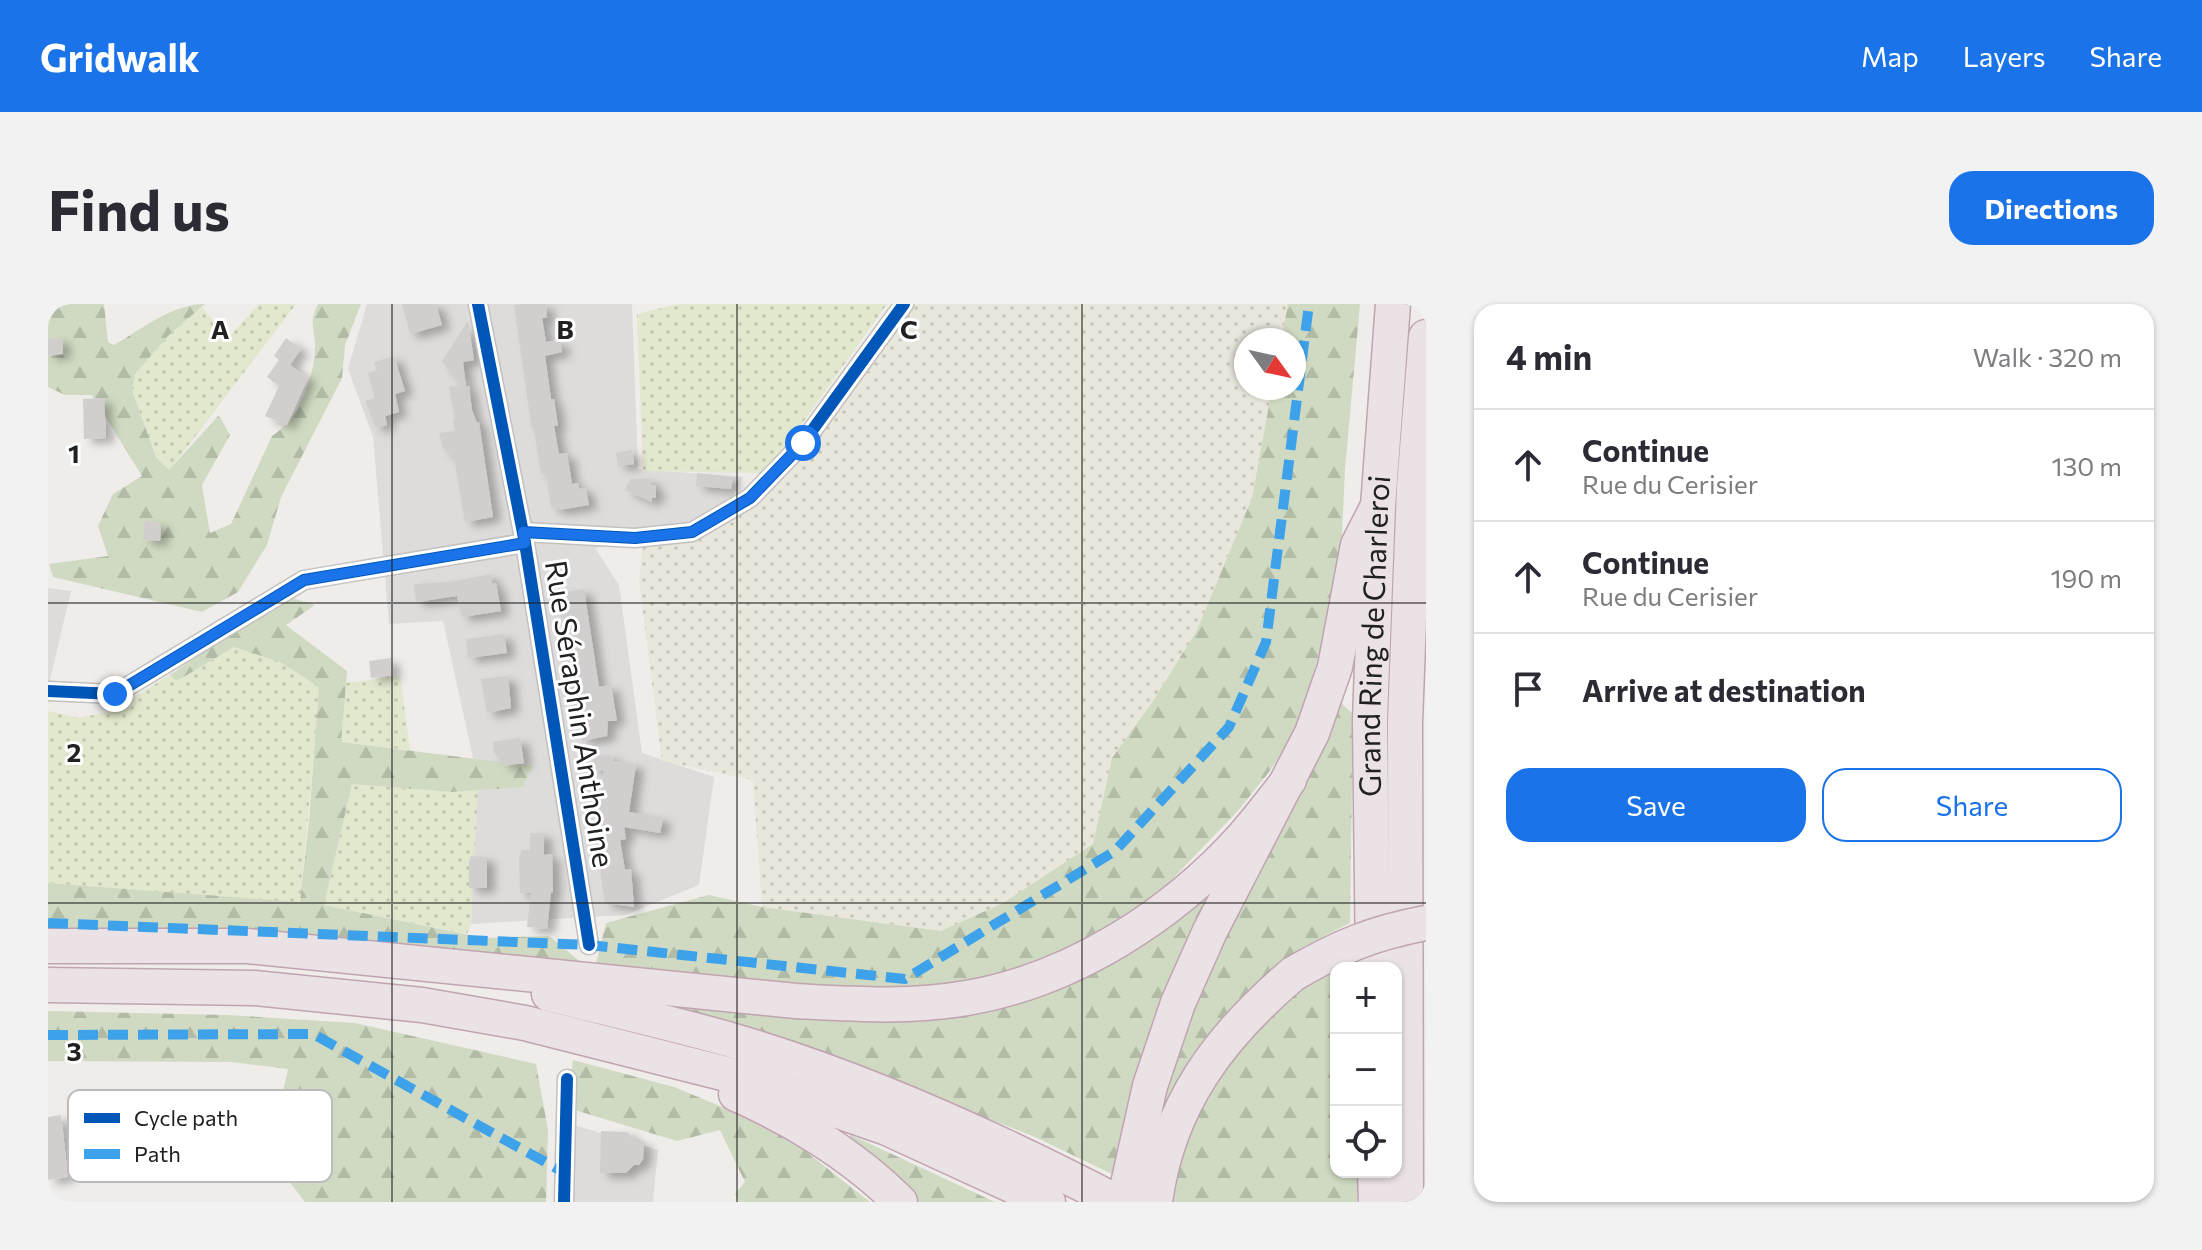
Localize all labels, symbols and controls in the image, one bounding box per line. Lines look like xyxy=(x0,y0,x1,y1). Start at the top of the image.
text: Gridwalk xyxy=(40,33,200,80)
text: Map xyxy=(1861,39,1919,73)
text: Layers xyxy=(1963,39,2045,73)
text: Share xyxy=(2089,39,2162,73)
button: Directions xyxy=(1949,171,2154,245)
text: Find us xyxy=(48,174,230,243)
text: A xyxy=(211,313,230,344)
text: B xyxy=(556,313,574,344)
text: C xyxy=(900,313,918,344)
north arrow xyxy=(1234,328,1306,400)
text: 4 min xyxy=(1506,335,1592,377)
text: Walk · 320 m xyxy=(1973,341,2122,372)
route start xyxy=(785,425,821,461)
text: Continue xyxy=(1582,431,1709,468)
text: 1 xyxy=(68,437,80,468)
icon: ahead xyxy=(1506,443,1550,487)
text: 130 m xyxy=(2051,450,2122,481)
text: Rue du Cerisier xyxy=(1582,468,1758,499)
street label: Grand Ring de Charleroi xyxy=(1349,474,1396,797)
text: Continue xyxy=(1582,543,1709,580)
icon: ahead xyxy=(1506,555,1550,599)
street label: Rue Séraphin Anthoine xyxy=(539,557,624,870)
text: 190 m xyxy=(2050,562,2122,593)
text: Rue du Cerisier xyxy=(1582,580,1758,611)
icon: arrive xyxy=(1506,667,1550,711)
text: Arrive at destination xyxy=(1582,671,1866,708)
route end xyxy=(97,676,133,712)
text: 2 xyxy=(67,736,81,767)
button: Save xyxy=(1506,768,1806,842)
button: Share xyxy=(1822,768,2122,842)
map controls xyxy=(1330,962,1402,1178)
button: + xyxy=(1330,962,1402,1034)
button: − xyxy=(1330,1034,1402,1106)
text: 3 xyxy=(66,1035,82,1066)
legend xyxy=(68,1090,332,1182)
text: Cycle path xyxy=(134,1104,238,1131)
button: locate xyxy=(1330,1106,1402,1178)
text: Path xyxy=(134,1140,181,1167)

